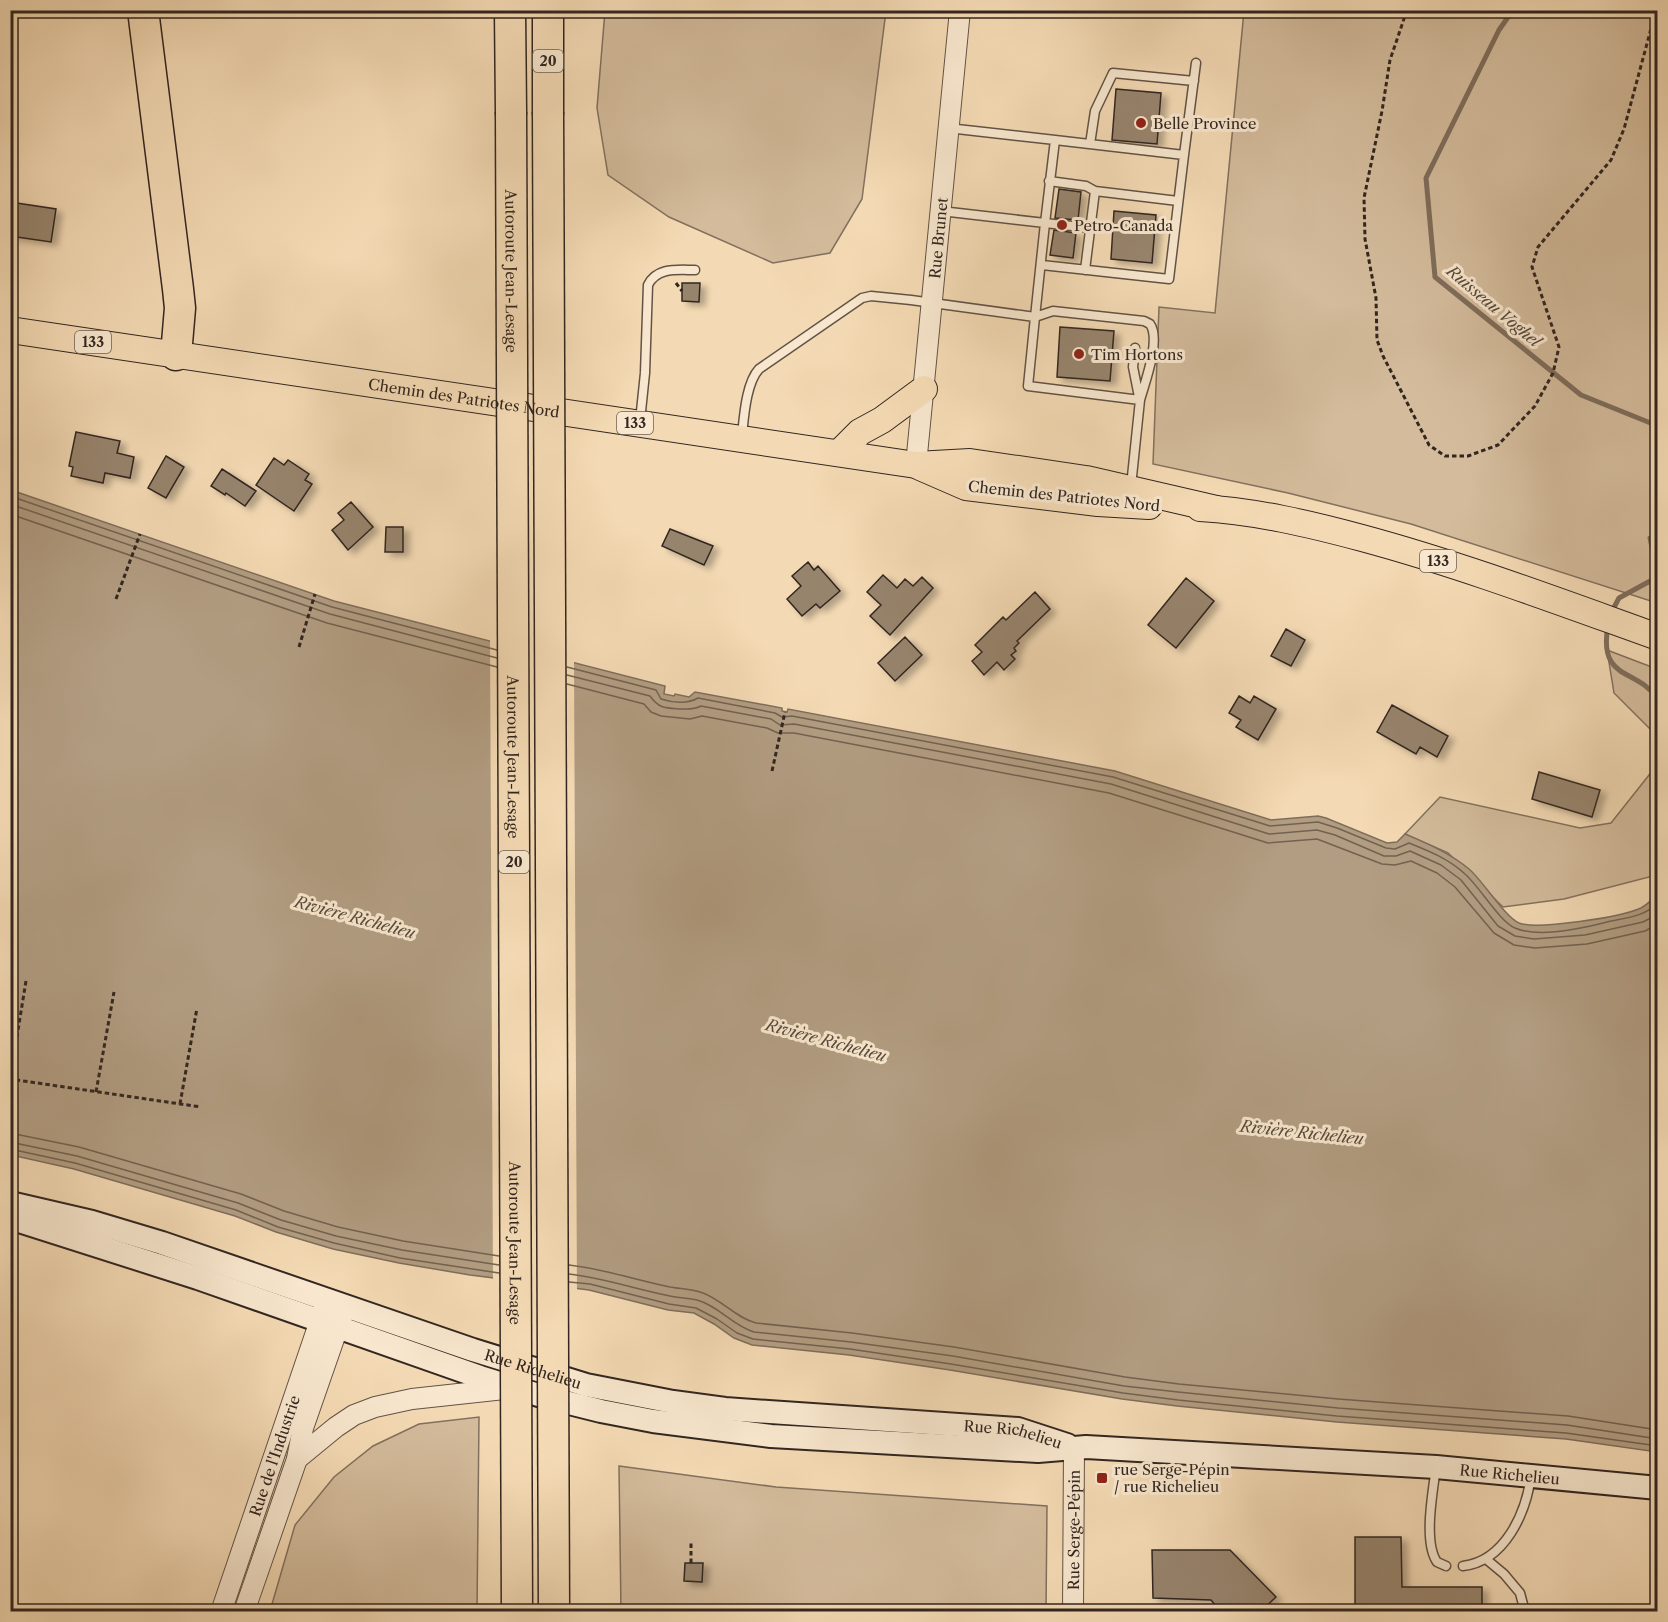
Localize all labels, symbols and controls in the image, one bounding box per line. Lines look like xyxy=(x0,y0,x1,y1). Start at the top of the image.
road number: 20 xyxy=(533,50,563,72)
place label: Belle Province xyxy=(1153,114,1256,133)
marker: Belle Province xyxy=(1134,116,1148,130)
street label: Autoroute Jean-Lesage xyxy=(502,188,521,353)
street label: Rue Brunet xyxy=(925,196,951,280)
place label: Petro-Canada xyxy=(1074,216,1173,235)
marker: Petro-Canada xyxy=(1055,218,1069,232)
water label: Ruisseau Voghel xyxy=(1441,259,1547,352)
road number: 133 xyxy=(75,331,111,353)
place label: Tim Hortons xyxy=(1091,345,1183,364)
marker: Tim Hortons xyxy=(1072,347,1086,361)
street label: Chemin des Patriotes Nord xyxy=(367,374,561,421)
road number: 133 xyxy=(617,412,653,434)
street label: Chemin des Patriotes Nord xyxy=(967,476,1161,516)
road number: 133 xyxy=(1420,550,1456,572)
street label: Autoroute Jean-Lesage xyxy=(504,674,523,839)
road number: 20 xyxy=(499,851,529,873)
water label: Rivière Richelieu xyxy=(291,891,418,943)
water label: Rivière Richelieu xyxy=(762,1014,889,1066)
water label: Rivière Richelieu xyxy=(1237,1115,1365,1148)
street label: Autoroute Jean-Lesage xyxy=(506,1160,525,1325)
street label: Rue Richelieu xyxy=(482,1345,584,1393)
street label: Rue de l'Industrie xyxy=(245,1393,303,1519)
street label: Rue Richelieu xyxy=(963,1416,1065,1452)
place label: rue Serge-Pépin / rue Richelieu xyxy=(1114,1460,1230,1496)
street label: Rue Richelieu xyxy=(1459,1460,1561,1488)
street label: Rue Serge-Pépin xyxy=(1064,1469,1083,1590)
marker: rue Serge-Pépin / rue Richelieu xyxy=(1095,1471,1109,1485)

